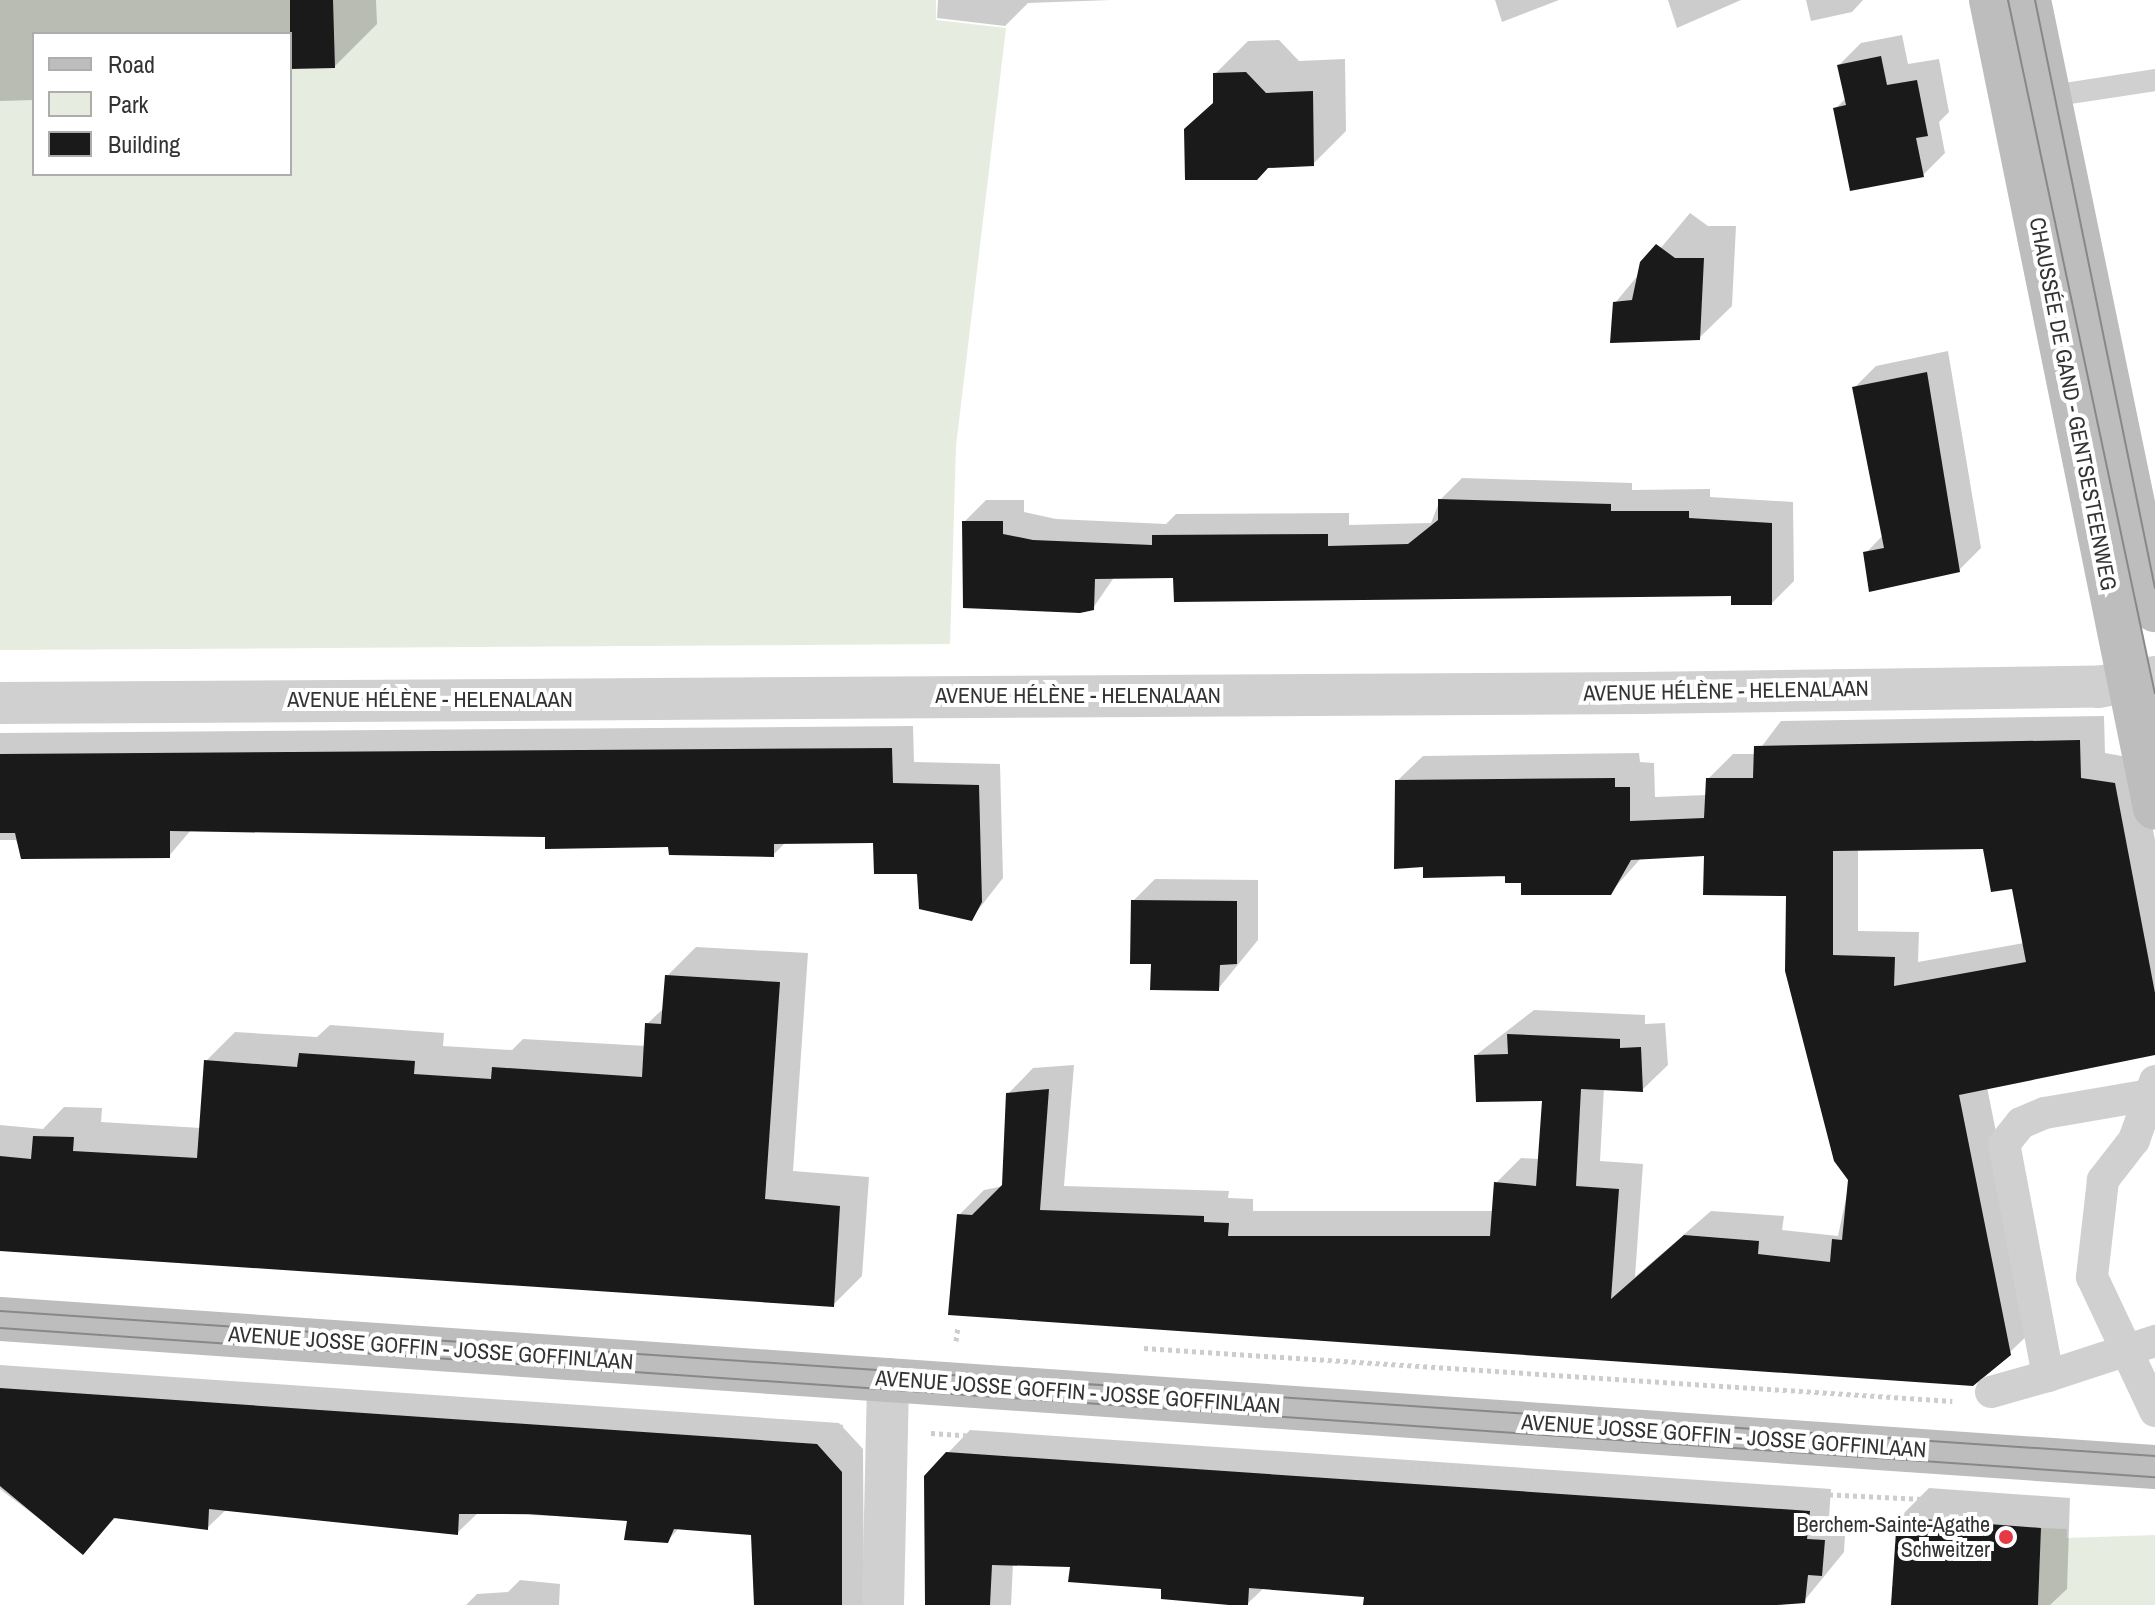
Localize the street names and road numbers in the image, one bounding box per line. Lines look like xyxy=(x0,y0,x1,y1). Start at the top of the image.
street label: CHAUSSÉE DE GAND - GENTSESTEENWEG xyxy=(2024,215,2122,593)
street label: AVENUE HÉLÈNE - HELENALAAN xyxy=(1583,675,1869,707)
street label: AVENUE HÉLÈNE - HELENALAAN xyxy=(935,683,1221,709)
street label: AVENUE HÉLÈNE - HELENALAAN xyxy=(287,687,573,713)
street label: AVENUE JOSSE GOFFIN - JOSSE GOFFINLAAN xyxy=(228,1321,634,1375)
street label: AVENUE JOSSE GOFFIN - JOSSE GOFFINLAAN xyxy=(875,1365,1281,1419)
street label: AVENUE JOSSE GOFFIN - JOSSE GOFFINLAAN xyxy=(1521,1409,1927,1463)

